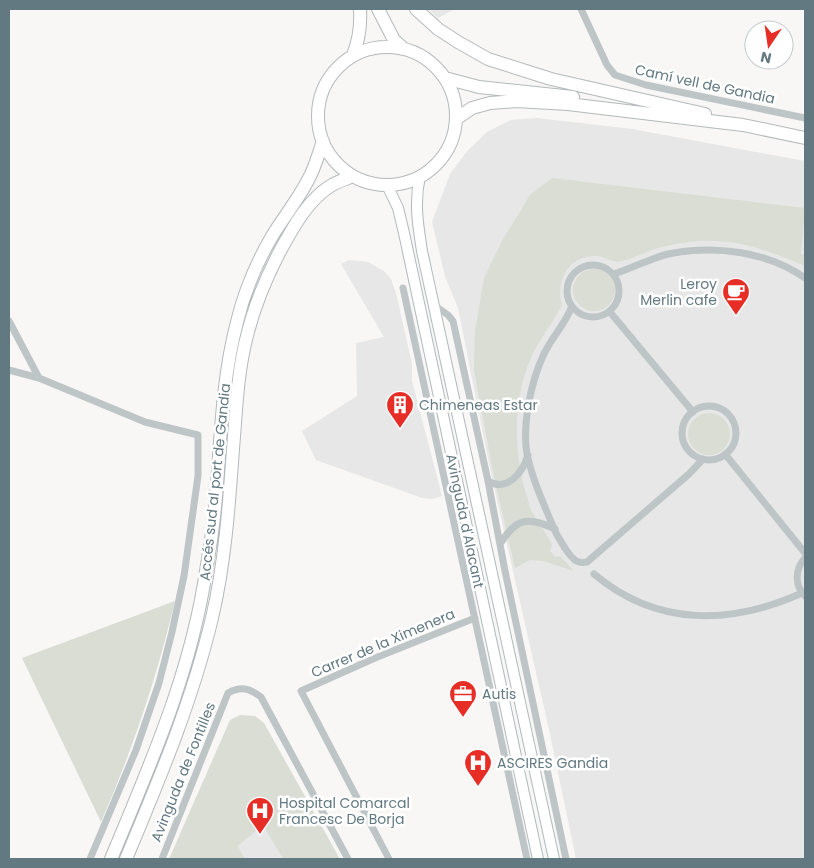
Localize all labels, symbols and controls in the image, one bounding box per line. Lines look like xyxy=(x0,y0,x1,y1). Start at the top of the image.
north arrow xyxy=(744,20,794,70)
text: N xyxy=(759,47,773,69)
street label: Camí vell de Gandia xyxy=(633,59,777,109)
place label: Leroy Merlin cafe xyxy=(640,274,717,310)
cafe icon: Leroy Merlin cafe xyxy=(721,277,751,316)
street label: Accés sud al port de Gandia xyxy=(195,382,235,582)
building icon: Chimeneas Estar xyxy=(385,390,415,429)
place label: Chimeneas Estar xyxy=(419,395,538,415)
street label: Avinguda d'Alacant xyxy=(441,452,489,590)
street label: Carrer de la Ximenera xyxy=(308,604,458,682)
office icon: Autis xyxy=(448,679,478,718)
place label: Autis xyxy=(482,684,516,704)
street label: Avinguda de Fontilles xyxy=(146,699,220,845)
hospital icon: ASCIRES Gandia xyxy=(463,748,493,787)
place label: ASCIRES Gandia xyxy=(497,753,608,773)
place label: Hospital Comarcal Francesc De Borja xyxy=(279,793,410,829)
hospital icon: Hospital Comarcal Francesc De Borja xyxy=(245,796,275,835)

